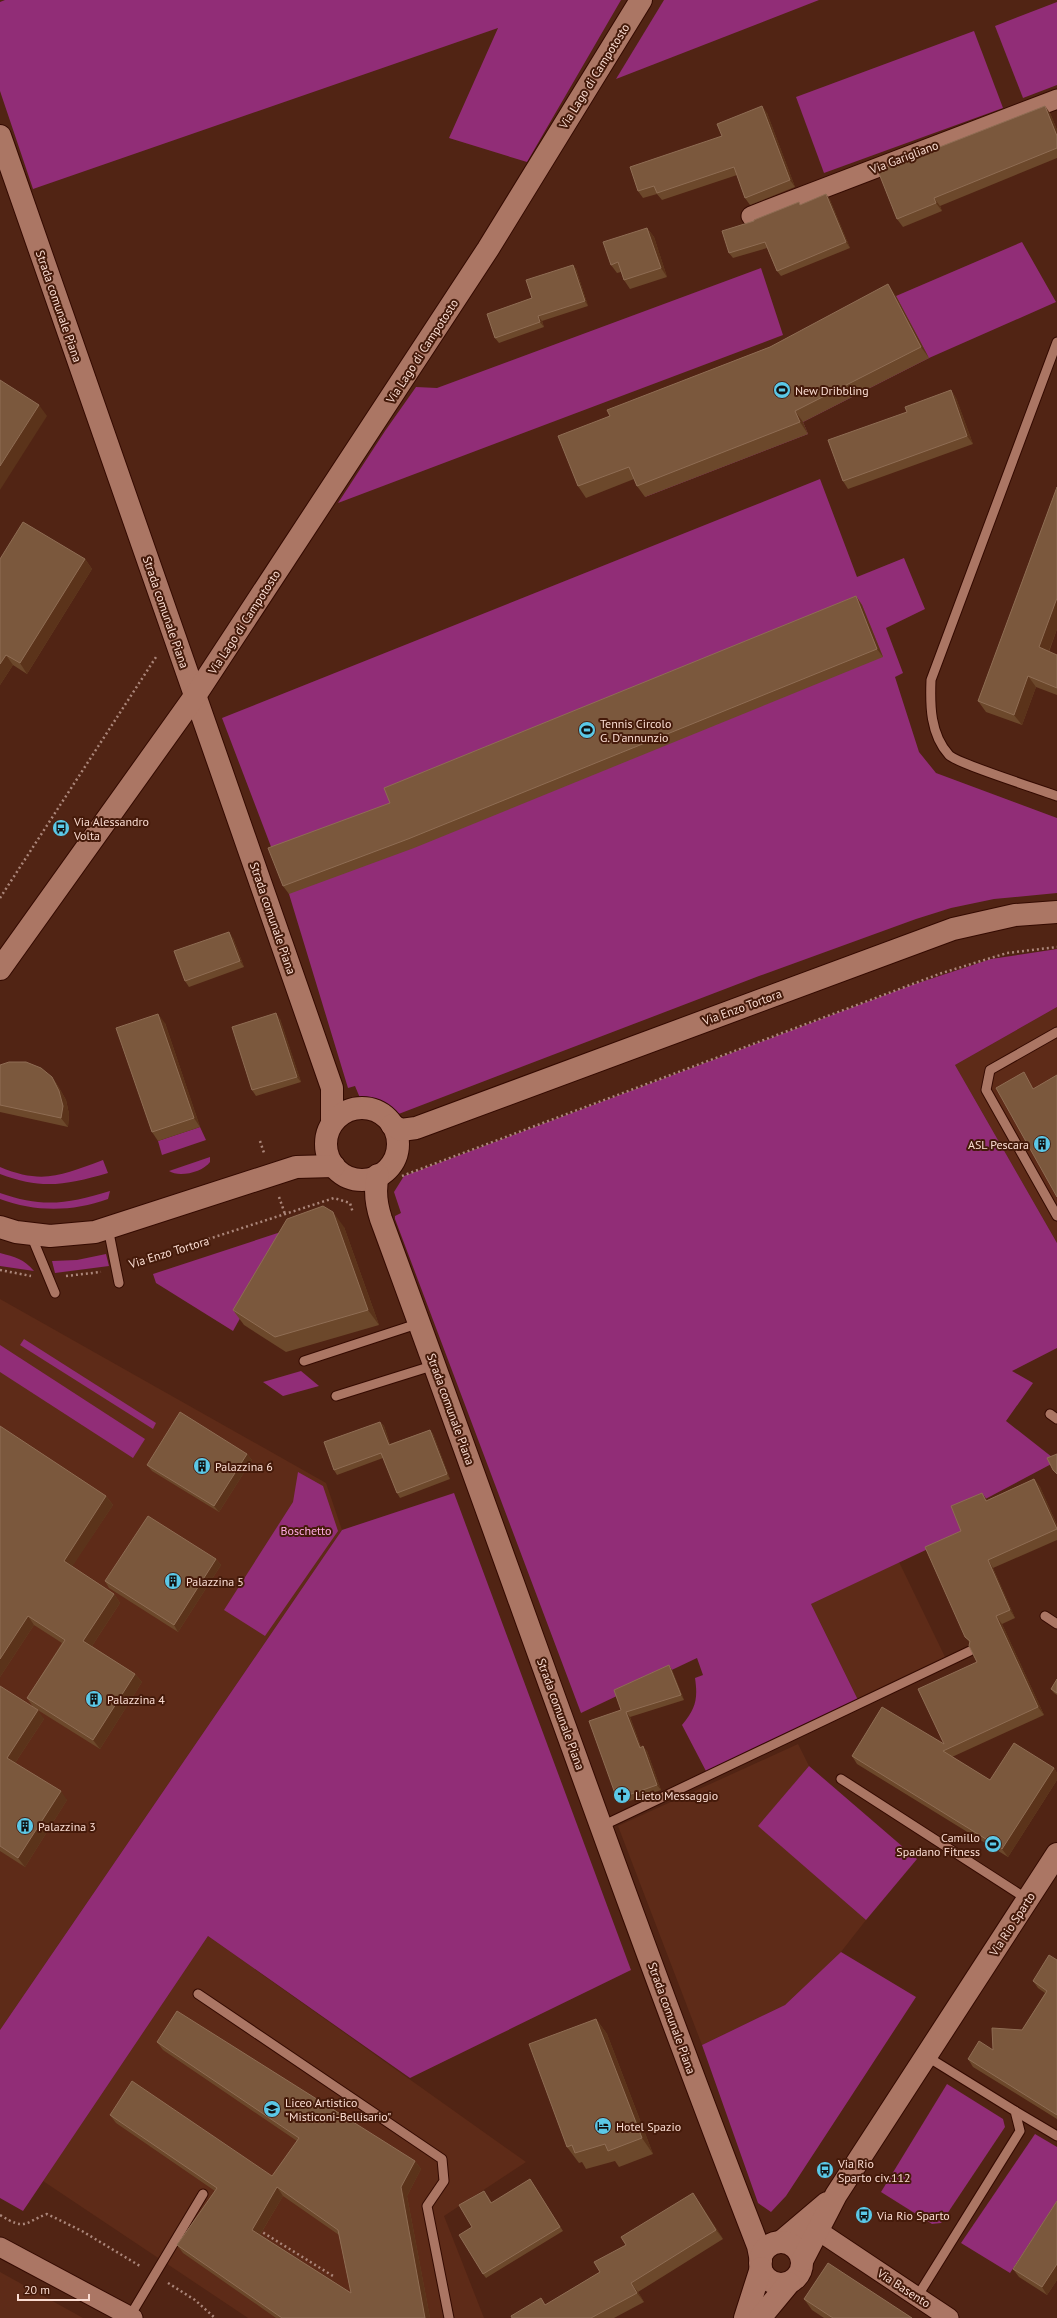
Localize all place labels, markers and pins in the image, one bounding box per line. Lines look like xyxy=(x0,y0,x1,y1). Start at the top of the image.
sports icon: New Dribbling xyxy=(772,380,792,400)
place label: New Dribbling xyxy=(795,383,869,398)
place label: Tennis Circolo G. D'annunzio xyxy=(600,716,671,745)
sports icon: Tennis Circolo G. D'annunzio xyxy=(577,720,597,740)
place label: Via Alessandro Volta xyxy=(73,814,149,843)
bus stop icon: Via Alessandro Volta xyxy=(51,818,71,838)
building icon: ASL Pescara xyxy=(1032,1134,1052,1154)
place label: ASL Pescara xyxy=(968,1137,1029,1152)
building icon: Palazzina 6 xyxy=(192,1456,212,1476)
place label: Palazzina 6 xyxy=(215,1459,273,1474)
building icon: Palazzina 5 xyxy=(163,1571,183,1591)
place label: Palazzina 5 xyxy=(186,1574,244,1589)
building icon: Palazzina 4 xyxy=(84,1689,104,1709)
place label: Palazzina 4 xyxy=(107,1692,165,1707)
church icon: Lieto Messaggio xyxy=(612,1785,632,1805)
place label: Lieto Messaggio xyxy=(635,1788,718,1803)
building icon: Palazzina 3 xyxy=(15,1816,35,1836)
place label: Palazzina 3 xyxy=(38,1819,96,1834)
place label: Camillo Spadano Fitness xyxy=(896,1830,980,1859)
sports icon: Camillo Spadano Fitness xyxy=(983,1834,1003,1854)
place label: Liceo Artistico "Misticoni-Bellisario" xyxy=(285,2095,391,2124)
school or university icon: Liceo Artistico "Misticoni-Bellisario" xyxy=(262,2099,282,2119)
hotel icon: Hotel Spazio xyxy=(593,2116,613,2136)
place label: Hotel Spazio xyxy=(616,2119,681,2134)
place label: Via Rio Sparto civ.112 xyxy=(837,2156,911,2185)
bus stop icon: Via Rio Sparto civ.112 xyxy=(815,2160,835,2180)
bus stop icon: Via Rio Sparto xyxy=(854,2205,874,2225)
place label: Via Rio Sparto xyxy=(876,2208,950,2223)

